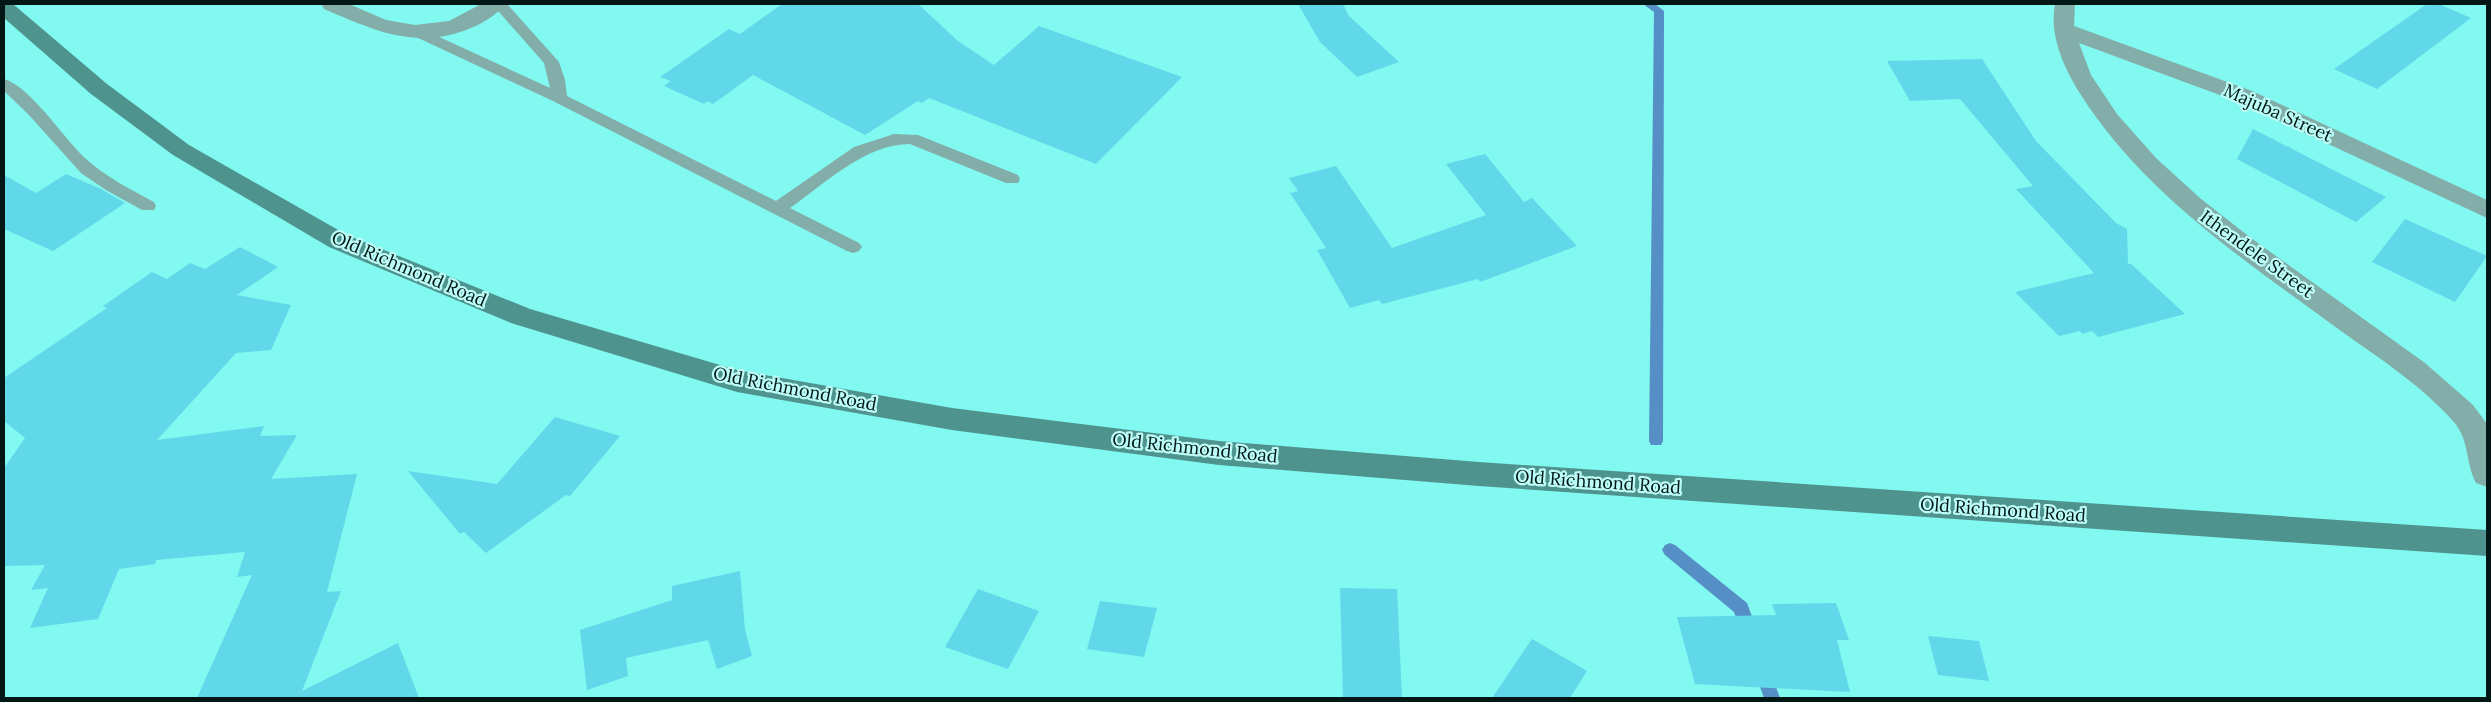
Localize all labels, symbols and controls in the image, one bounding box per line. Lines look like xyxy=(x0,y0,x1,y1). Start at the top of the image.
street label: Majuba Street xyxy=(2220,78,2336,147)
street label: Ithendele Street xyxy=(2196,205,2319,303)
street label: Old Richmond Road xyxy=(328,225,490,312)
street label: Old Richmond Road xyxy=(711,361,879,416)
street label: Old Richmond Road xyxy=(1111,427,1279,468)
street label: Old Richmond Road xyxy=(1514,464,1682,499)
street label: Old Richmond Road xyxy=(1919,492,2087,527)

